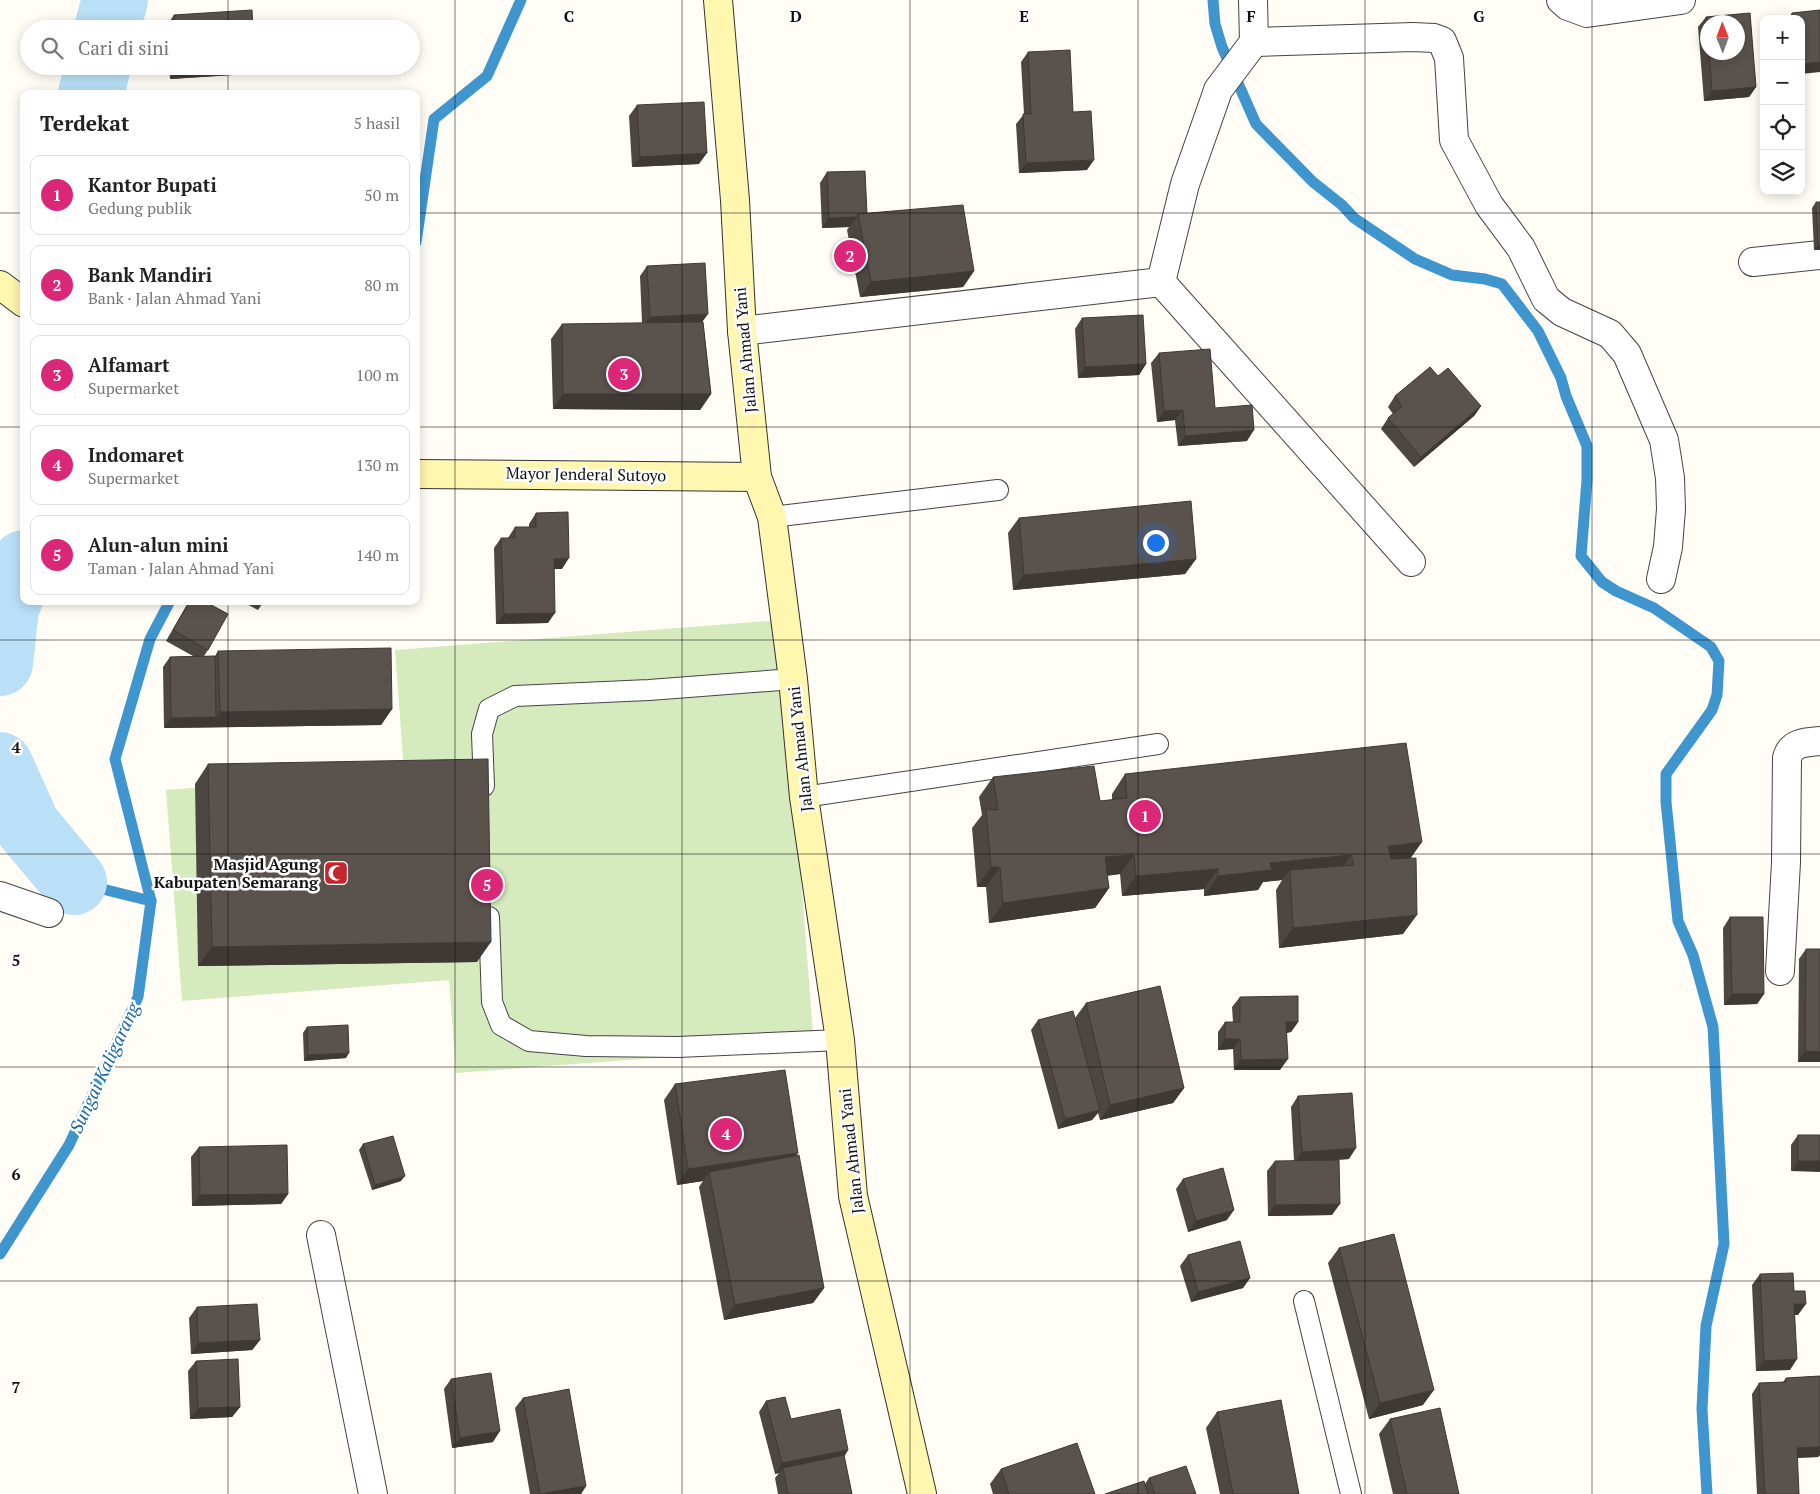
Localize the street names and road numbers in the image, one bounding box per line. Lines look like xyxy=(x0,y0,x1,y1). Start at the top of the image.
street label: Jalan Ahmad Yani xyxy=(729,286,761,414)
street label: Mayor Jenderal Sutoyo xyxy=(506,462,667,486)
street label: Jalan Ahmad Yani xyxy=(782,685,818,813)
street label: Jalan Ahmad Yani xyxy=(833,1087,869,1215)

